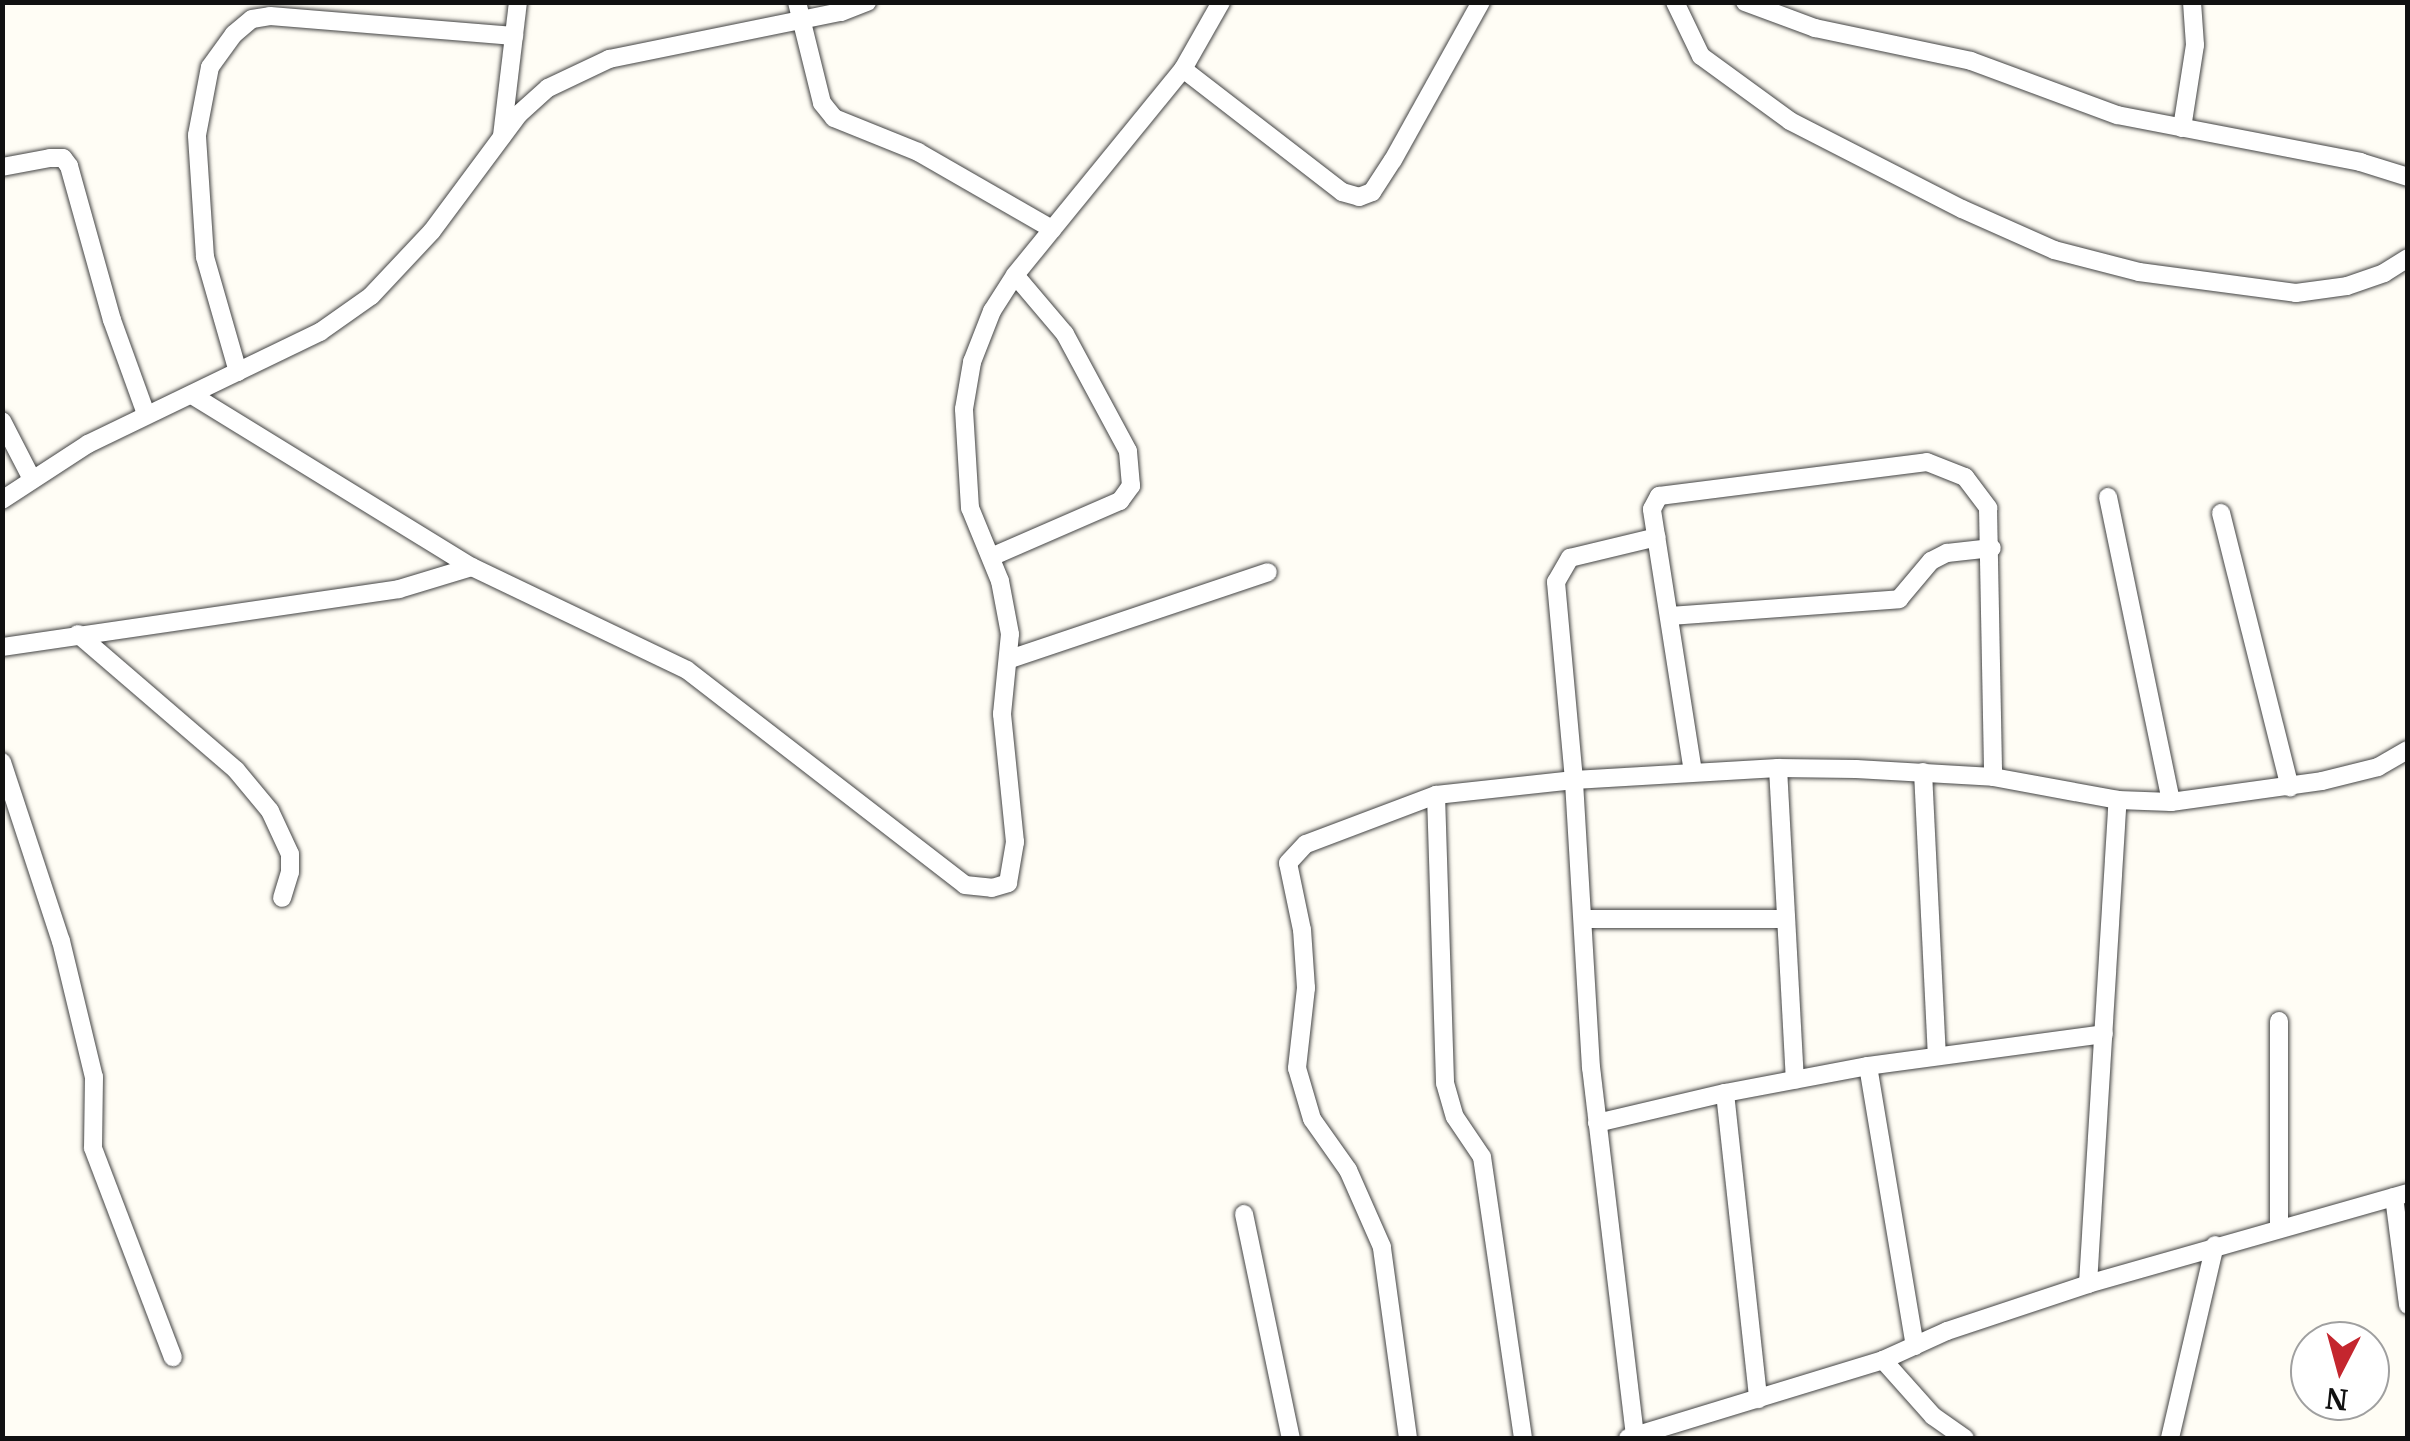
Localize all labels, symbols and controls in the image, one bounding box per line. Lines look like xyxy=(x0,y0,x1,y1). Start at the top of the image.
north arrow xyxy=(2290,1321,2390,1421)
text: N xyxy=(2324,1380,2350,1418)

